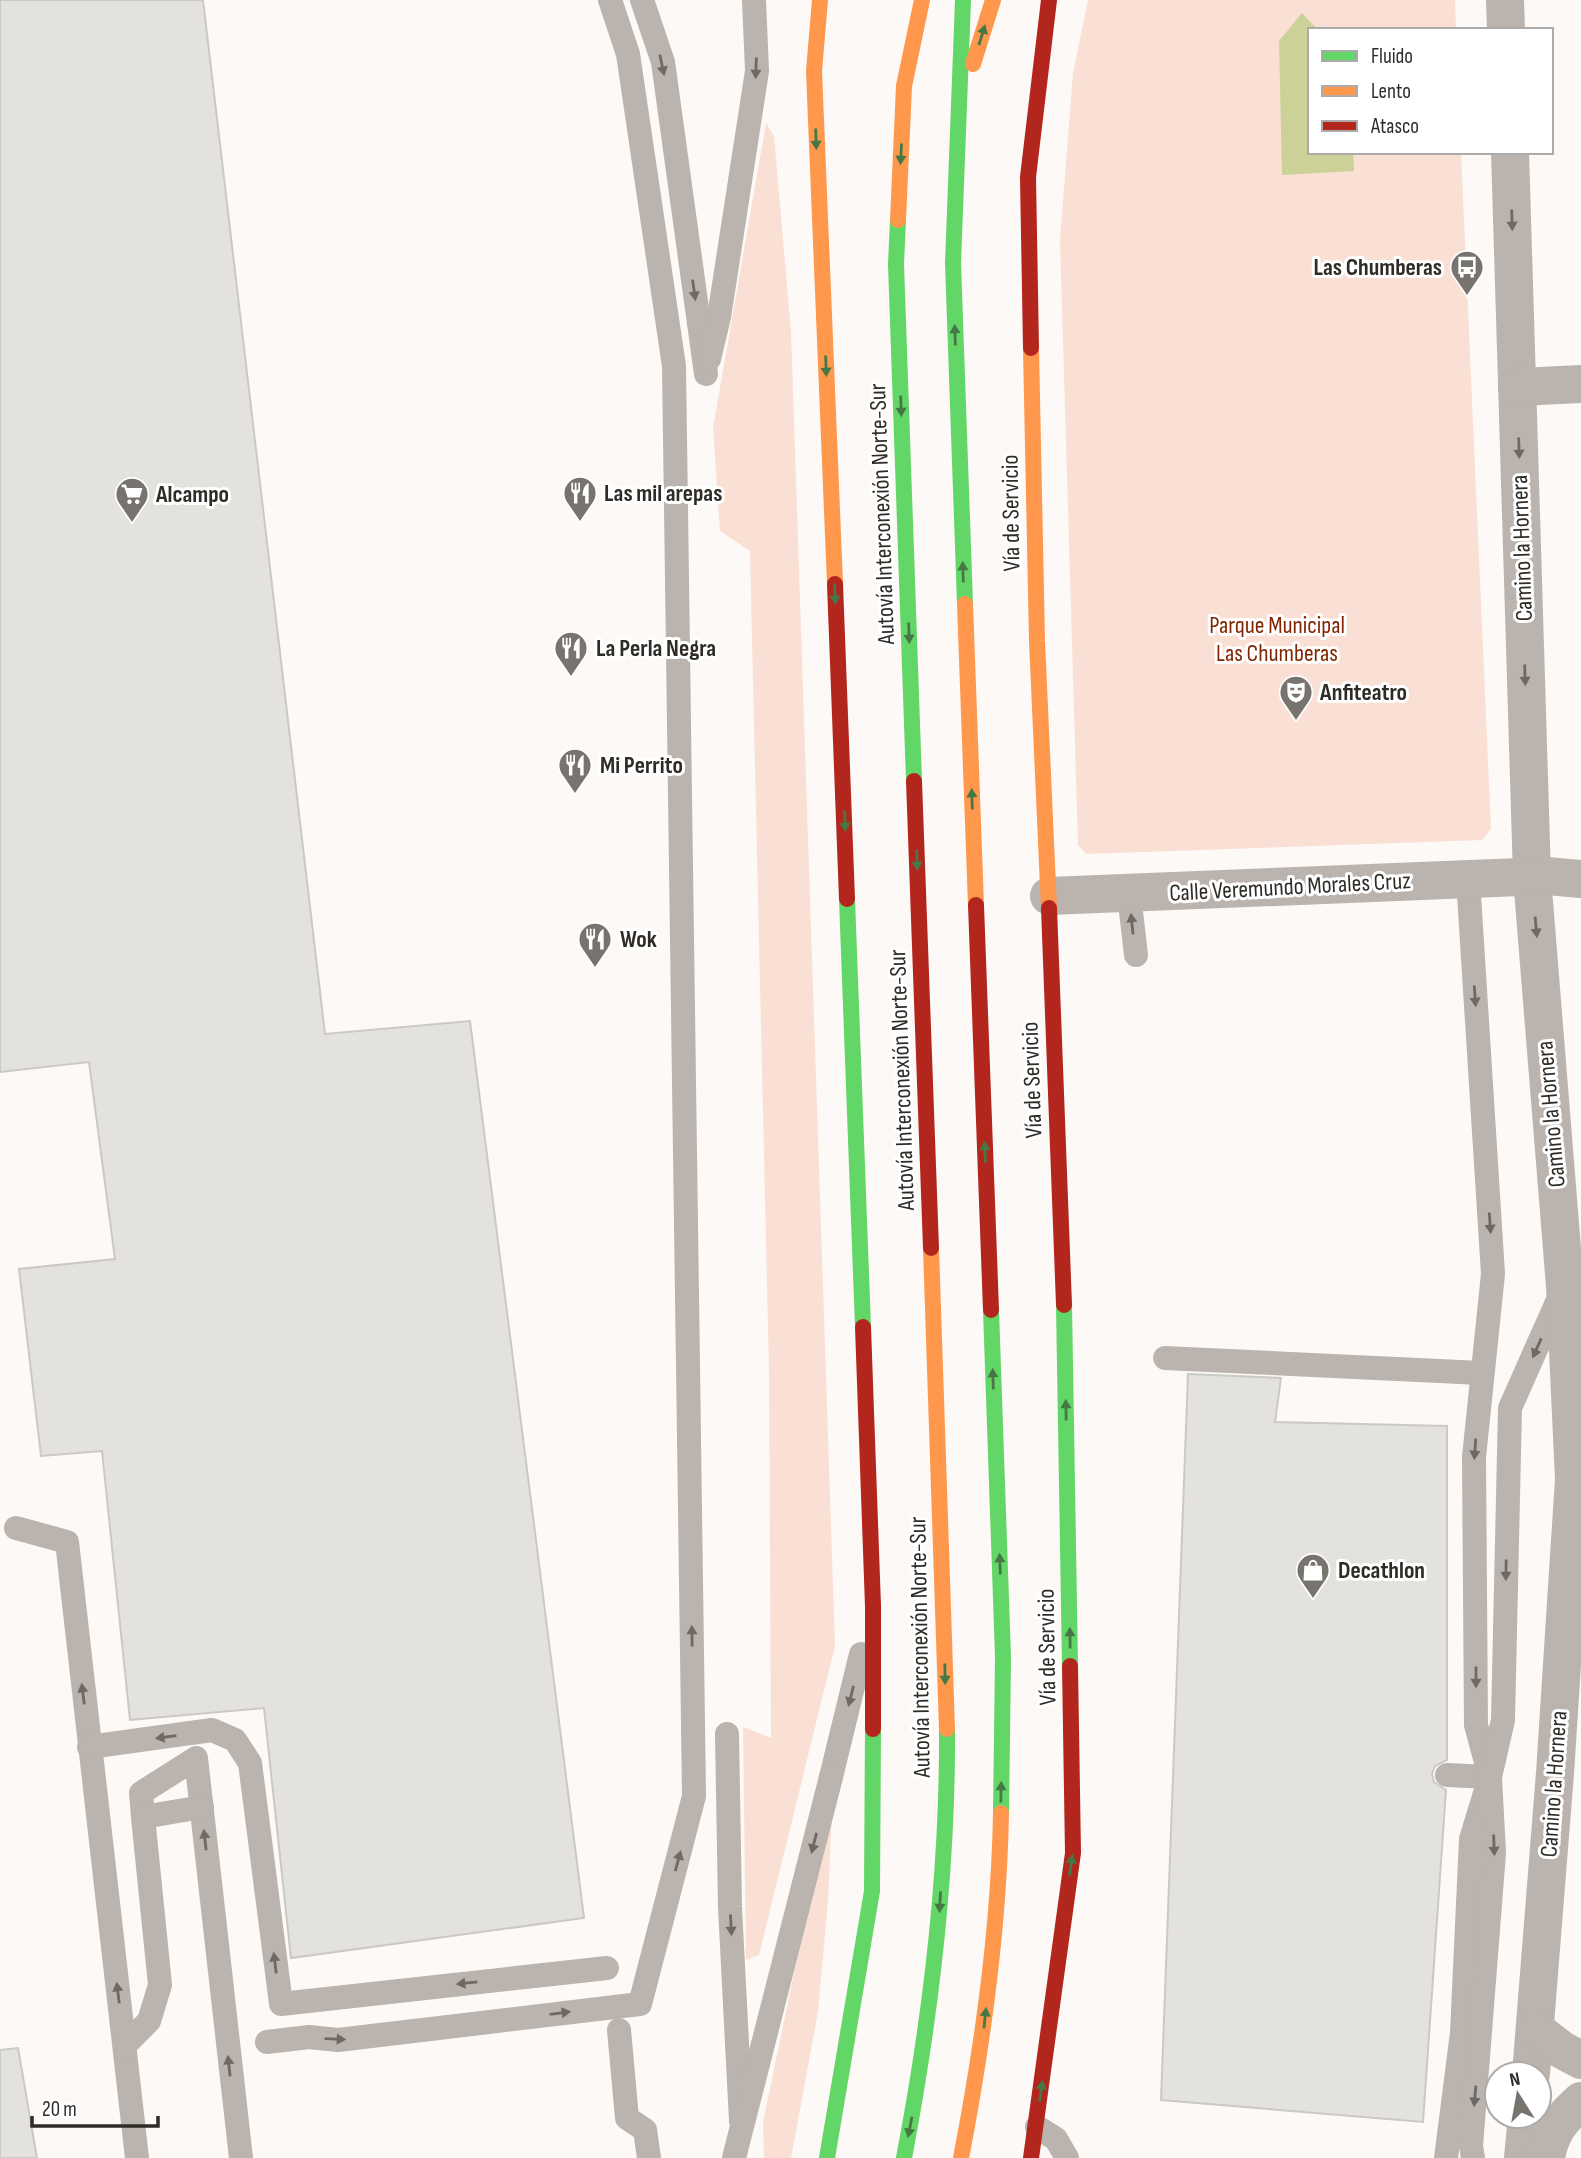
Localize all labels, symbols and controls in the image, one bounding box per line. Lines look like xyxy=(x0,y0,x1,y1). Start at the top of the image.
one-way arrow xyxy=(978,24,988,45)
legend xyxy=(1308,28,1553,154)
text: Fluido xyxy=(1371,44,1413,69)
one-way arrow xyxy=(657,54,668,76)
one-way arrow xyxy=(750,57,761,79)
text: Lento xyxy=(1371,79,1411,104)
text: Atasco xyxy=(1370,114,1419,139)
one-way arrow xyxy=(811,128,822,150)
one-way arrow xyxy=(896,143,907,165)
one-way arrow xyxy=(1506,210,1518,232)
bus stop icon: Las Chumberas xyxy=(1448,248,1486,297)
place label: Las Chumberas xyxy=(1313,253,1442,282)
one-way arrow xyxy=(689,279,700,301)
one-way arrow xyxy=(949,323,961,345)
one-way arrow xyxy=(820,355,831,377)
street label: Autovía Interconexión Norte-Sur xyxy=(863,383,901,646)
one-way arrow xyxy=(896,395,907,417)
one-way arrow xyxy=(1513,437,1524,459)
street label: Vía de Servicio xyxy=(995,454,1027,572)
restaurant icon: Las mil arepas xyxy=(561,474,599,523)
street label: Camino la Hornera xyxy=(1505,474,1539,622)
supermarket icon: Alcampo xyxy=(113,475,151,524)
place label: Las mil arepas xyxy=(604,479,722,508)
place label: Alcampo xyxy=(155,480,229,509)
one-way arrow xyxy=(958,561,969,583)
one-way arrow xyxy=(830,583,841,605)
park label: Parque Municipal Las Chumberas xyxy=(1209,611,1345,668)
one-way arrow xyxy=(904,622,915,644)
restaurant icon: La Perla Negra xyxy=(552,629,590,678)
place label: La Perla Negra xyxy=(596,634,716,663)
one-way arrow xyxy=(1520,665,1531,687)
theatre icon: Anfiteatro xyxy=(1277,673,1315,722)
place label: Anfiteatro xyxy=(1319,678,1407,707)
restaurant icon: Mi Perrito xyxy=(556,746,594,795)
place label: Mi Perrito xyxy=(600,751,683,780)
one-way arrow xyxy=(966,788,977,810)
one-way arrow xyxy=(839,810,850,832)
one-way arrow xyxy=(912,850,923,872)
street label: Calle Veremundo Morales Cruz xyxy=(1169,866,1412,908)
one-way arrow xyxy=(1127,913,1138,935)
one-way arrow xyxy=(1531,916,1542,938)
restaurant icon: Wok xyxy=(576,920,614,969)
place label: Wok xyxy=(620,925,657,954)
street label: Autovía Interconexión Norte-Sur xyxy=(883,949,921,1212)
one-way arrow xyxy=(1470,985,1481,1007)
street label: Vía de Servicio xyxy=(1015,1021,1049,1139)
street label: Camino la Hornera xyxy=(1530,1040,1572,1188)
one-way arrow xyxy=(979,1141,990,1163)
one-way arrow xyxy=(1485,1212,1496,1234)
one-way arrow xyxy=(1531,1338,1542,1359)
one-way arrow xyxy=(988,1368,999,1390)
one-way arrow xyxy=(1060,1399,1072,1421)
one-way arrow xyxy=(1469,1439,1480,1461)
street label: Autovía Interconexión Norte-Sur xyxy=(903,1516,937,1779)
shop icon: Decathlon xyxy=(1294,1551,1332,1600)
one-way arrow xyxy=(994,1553,1005,1575)
place label: Decathlon xyxy=(1338,1556,1425,1585)
one-way arrow xyxy=(1501,1559,1512,1581)
street label: Vía de Servicio xyxy=(1031,1588,1063,1706)
one-way arrow xyxy=(686,1625,698,1647)
one-way arrow xyxy=(1064,1626,1075,1648)
one-way arrow xyxy=(939,1664,951,1686)
one-way arrow xyxy=(1470,1666,1482,1688)
one-way arrow xyxy=(77,1683,88,1705)
one-way arrow xyxy=(845,1685,856,1707)
street label: Camino la Hornera xyxy=(1534,1710,1574,1858)
one-way arrow xyxy=(155,1732,177,1743)
one-way arrow xyxy=(996,1780,1007,1802)
one-way arrow xyxy=(199,1829,210,1851)
one-way arrow xyxy=(808,1832,819,1854)
one-way arrow xyxy=(1488,1834,1499,1856)
one-way arrow xyxy=(673,1851,683,1872)
one-way arrow xyxy=(1066,1854,1077,1876)
one-way arrow xyxy=(934,1891,945,1913)
one-way arrow xyxy=(725,1914,736,1936)
one-way arrow xyxy=(270,1952,281,1974)
one-way arrow xyxy=(455,1978,477,1989)
one-way arrow xyxy=(113,1982,124,2004)
one-way arrow xyxy=(979,2007,990,2029)
one-way arrow xyxy=(550,2008,572,2019)
one-way arrow xyxy=(324,2033,346,2045)
one-way arrow xyxy=(224,2055,235,2077)
north arrow xyxy=(1483,2060,1553,2130)
text: N xyxy=(1508,2068,1522,2092)
one-way arrow xyxy=(1036,2079,1047,2101)
scale bar xyxy=(32,2084,158,2128)
one-way arrow xyxy=(1469,2085,1480,2107)
text: 20 m xyxy=(42,2097,77,2122)
one-way arrow xyxy=(905,2116,916,2138)

